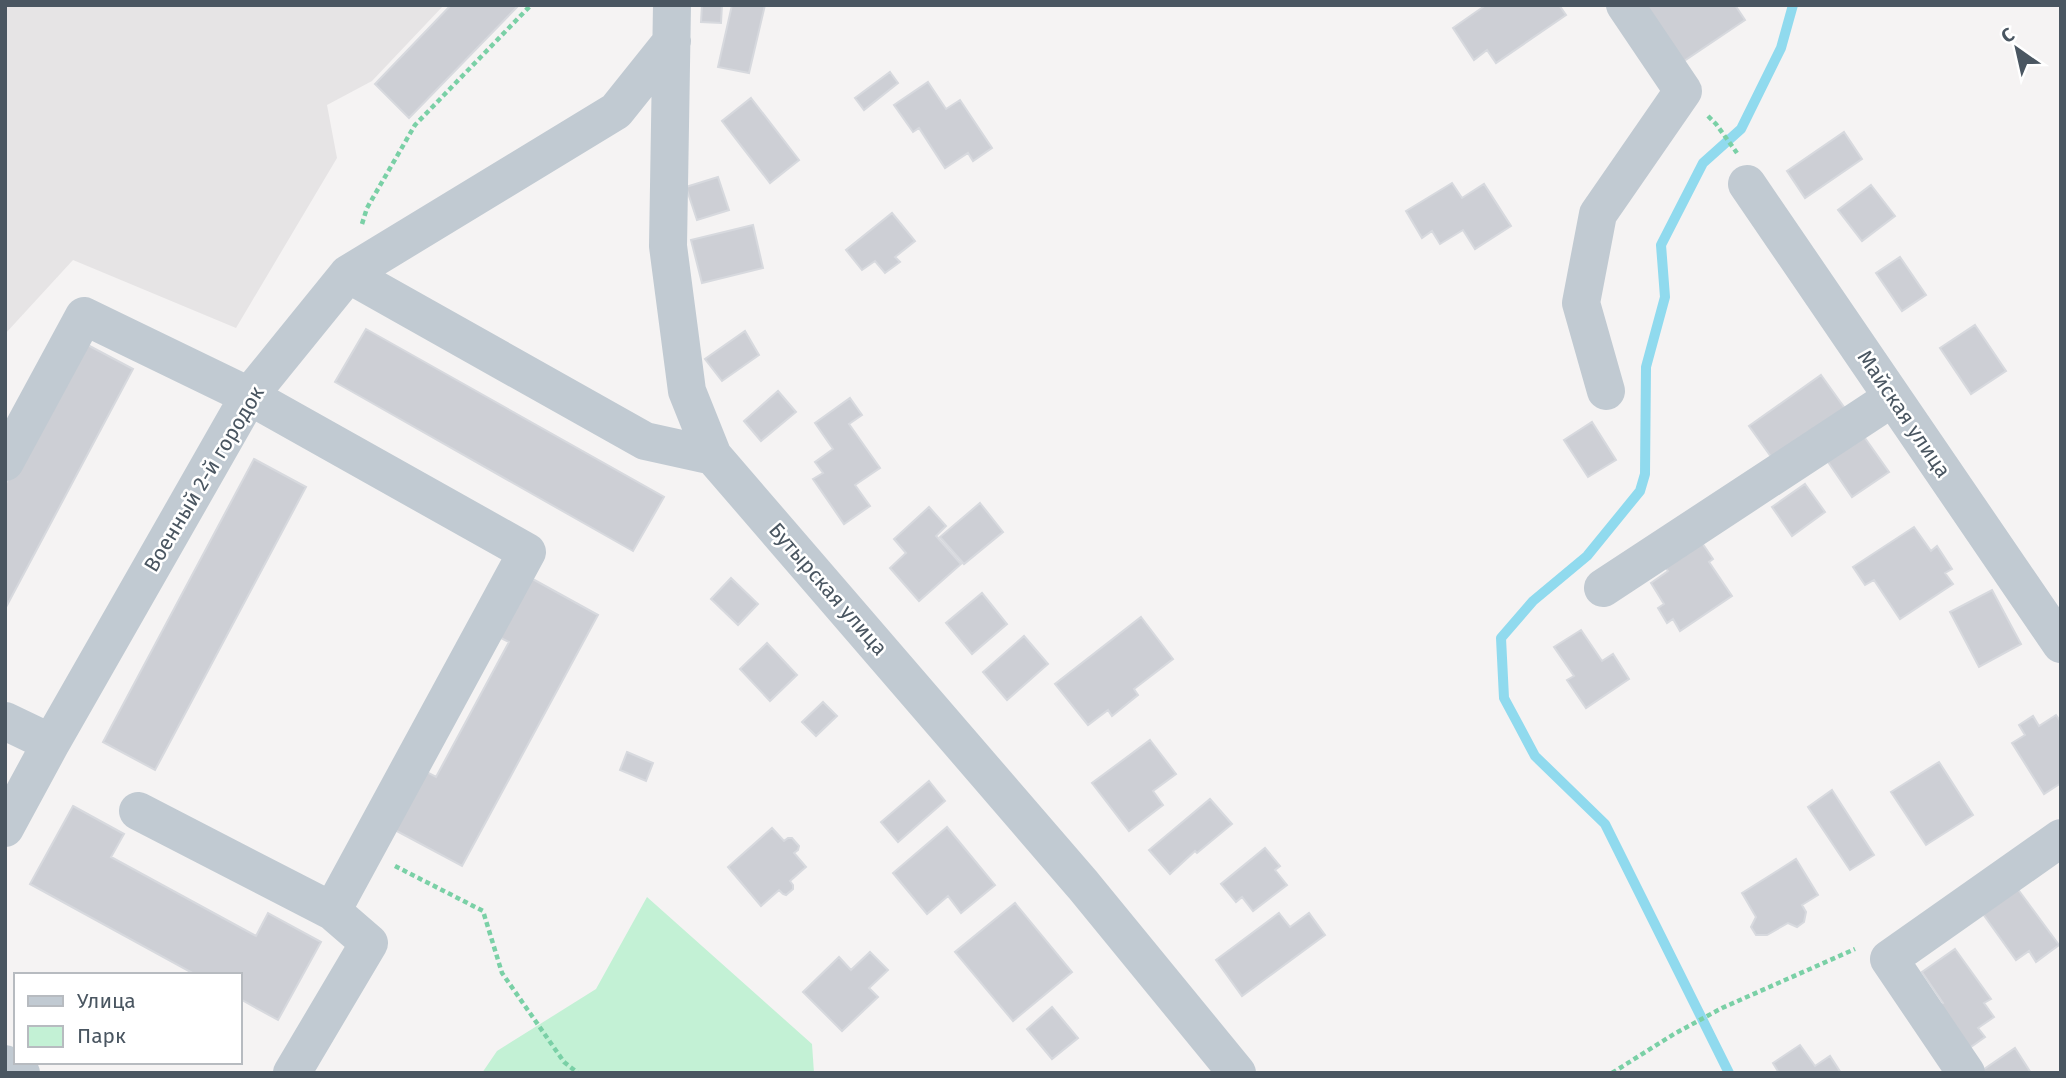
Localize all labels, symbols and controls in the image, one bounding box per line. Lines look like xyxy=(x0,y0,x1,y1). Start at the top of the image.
north arrow xyxy=(1982,14,2052,84)
text: С xyxy=(1997,23,2019,48)
street label: Майская улица xyxy=(1852,345,1956,483)
street label: Военный 2-й городок xyxy=(138,381,270,577)
street label: Бутырская улица xyxy=(763,517,893,661)
legend xyxy=(14,973,242,1064)
text: Улица xyxy=(77,988,136,1014)
text: Парк xyxy=(77,1023,126,1049)

